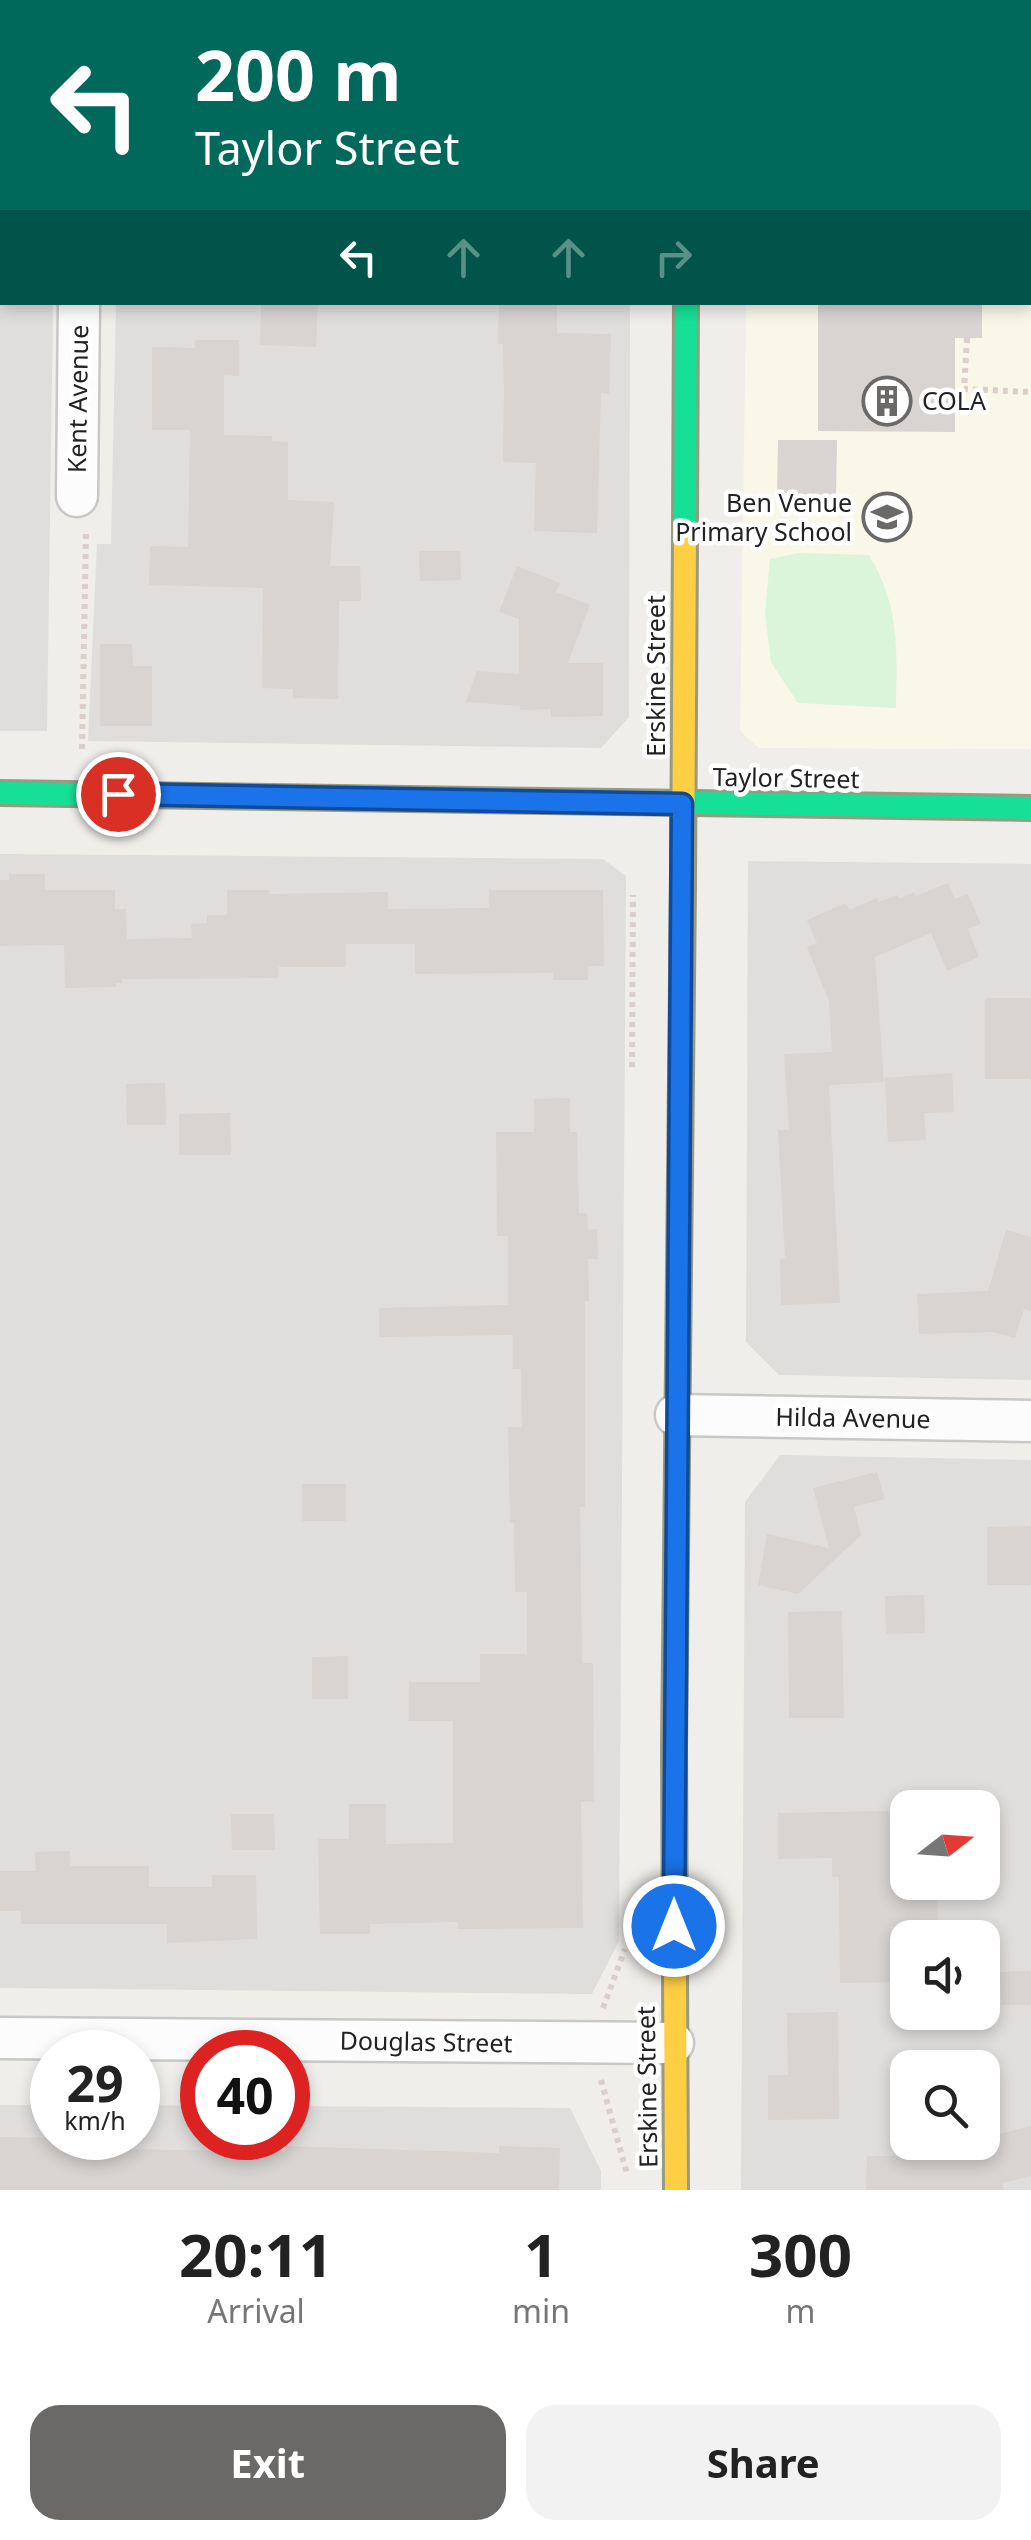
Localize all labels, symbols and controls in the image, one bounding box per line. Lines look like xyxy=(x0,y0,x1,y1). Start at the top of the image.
text: 200 m xyxy=(195,26,402,122)
icon: left xyxy=(30,40,160,170)
text: Taylor Street xyxy=(195,117,459,178)
icon: left xyxy=(331,230,386,285)
icon: ahead xyxy=(436,230,491,285)
icon: ahead xyxy=(541,230,596,285)
icon: right xyxy=(646,230,701,285)
street label: Kent Avenue xyxy=(59,325,95,473)
building icon: COLA xyxy=(861,375,913,427)
place label: COLA xyxy=(922,383,986,417)
place label: Ben Venue Primary School xyxy=(675,485,852,548)
school or university icon: Ben Venue Primary School xyxy=(861,491,913,543)
street label: Erskine Street xyxy=(638,595,672,757)
pin xyxy=(76,752,161,837)
street label: Taylor Street xyxy=(712,759,860,795)
icon: arrive xyxy=(91,767,146,822)
street label: Hilda Avenue xyxy=(775,1399,931,1435)
north arrow xyxy=(890,1790,1000,1900)
map controls xyxy=(890,1790,1000,2160)
position arrow xyxy=(622,1874,726,1978)
button: sound xyxy=(890,1920,1000,2030)
street label: Erskine Street xyxy=(628,2006,664,2168)
street label: Douglas Street xyxy=(339,2022,513,2060)
speed limit sign: 40 xyxy=(180,2030,310,2160)
text: 29 xyxy=(66,2049,124,2117)
button: search xyxy=(890,2050,1000,2160)
text: km/h xyxy=(64,2103,126,2137)
text: 20:11 xyxy=(179,2213,333,2295)
text: 1 xyxy=(524,2213,558,2295)
text: 300 xyxy=(749,2213,852,2295)
text: Arrival xyxy=(207,2289,305,2332)
text: min xyxy=(512,2289,570,2332)
text: m xyxy=(786,2289,815,2332)
button: Exit xyxy=(30,2405,506,2520)
button: Share xyxy=(526,2405,1001,2520)

